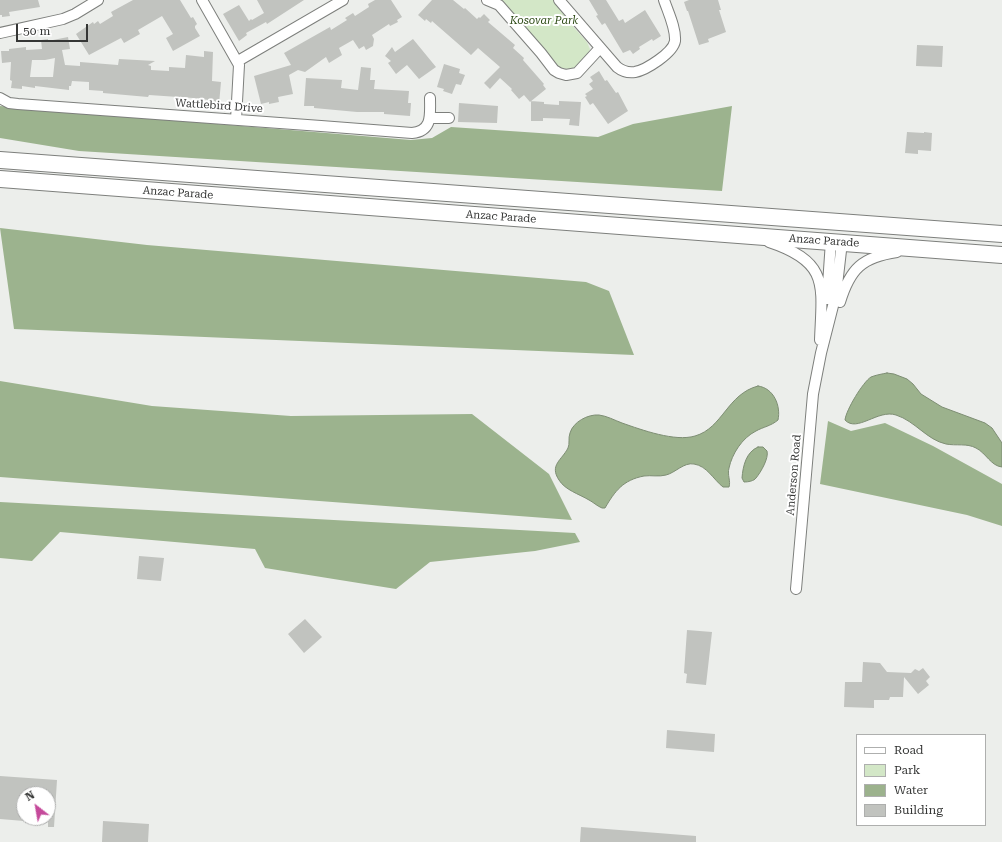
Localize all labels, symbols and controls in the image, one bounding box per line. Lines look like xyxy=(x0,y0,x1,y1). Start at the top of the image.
park label: Kosovar Park xyxy=(510,14,578,28)
scale bar xyxy=(18,16,90,42)
text: 50 m xyxy=(23,24,50,38)
street label: Wattlebird Drive xyxy=(175,96,263,116)
street label: Anzac Parade xyxy=(142,184,214,202)
street label: Anzac Parade xyxy=(465,208,537,226)
street label: Anzac Parade xyxy=(788,232,860,250)
street label: Anderson Road xyxy=(784,434,804,516)
legend xyxy=(856,734,986,826)
text: Road xyxy=(894,743,923,757)
text: Park xyxy=(894,763,920,777)
text: Water xyxy=(894,783,928,797)
north arrow xyxy=(16,786,56,826)
text: N xyxy=(23,788,37,804)
text: Building xyxy=(894,803,943,817)

